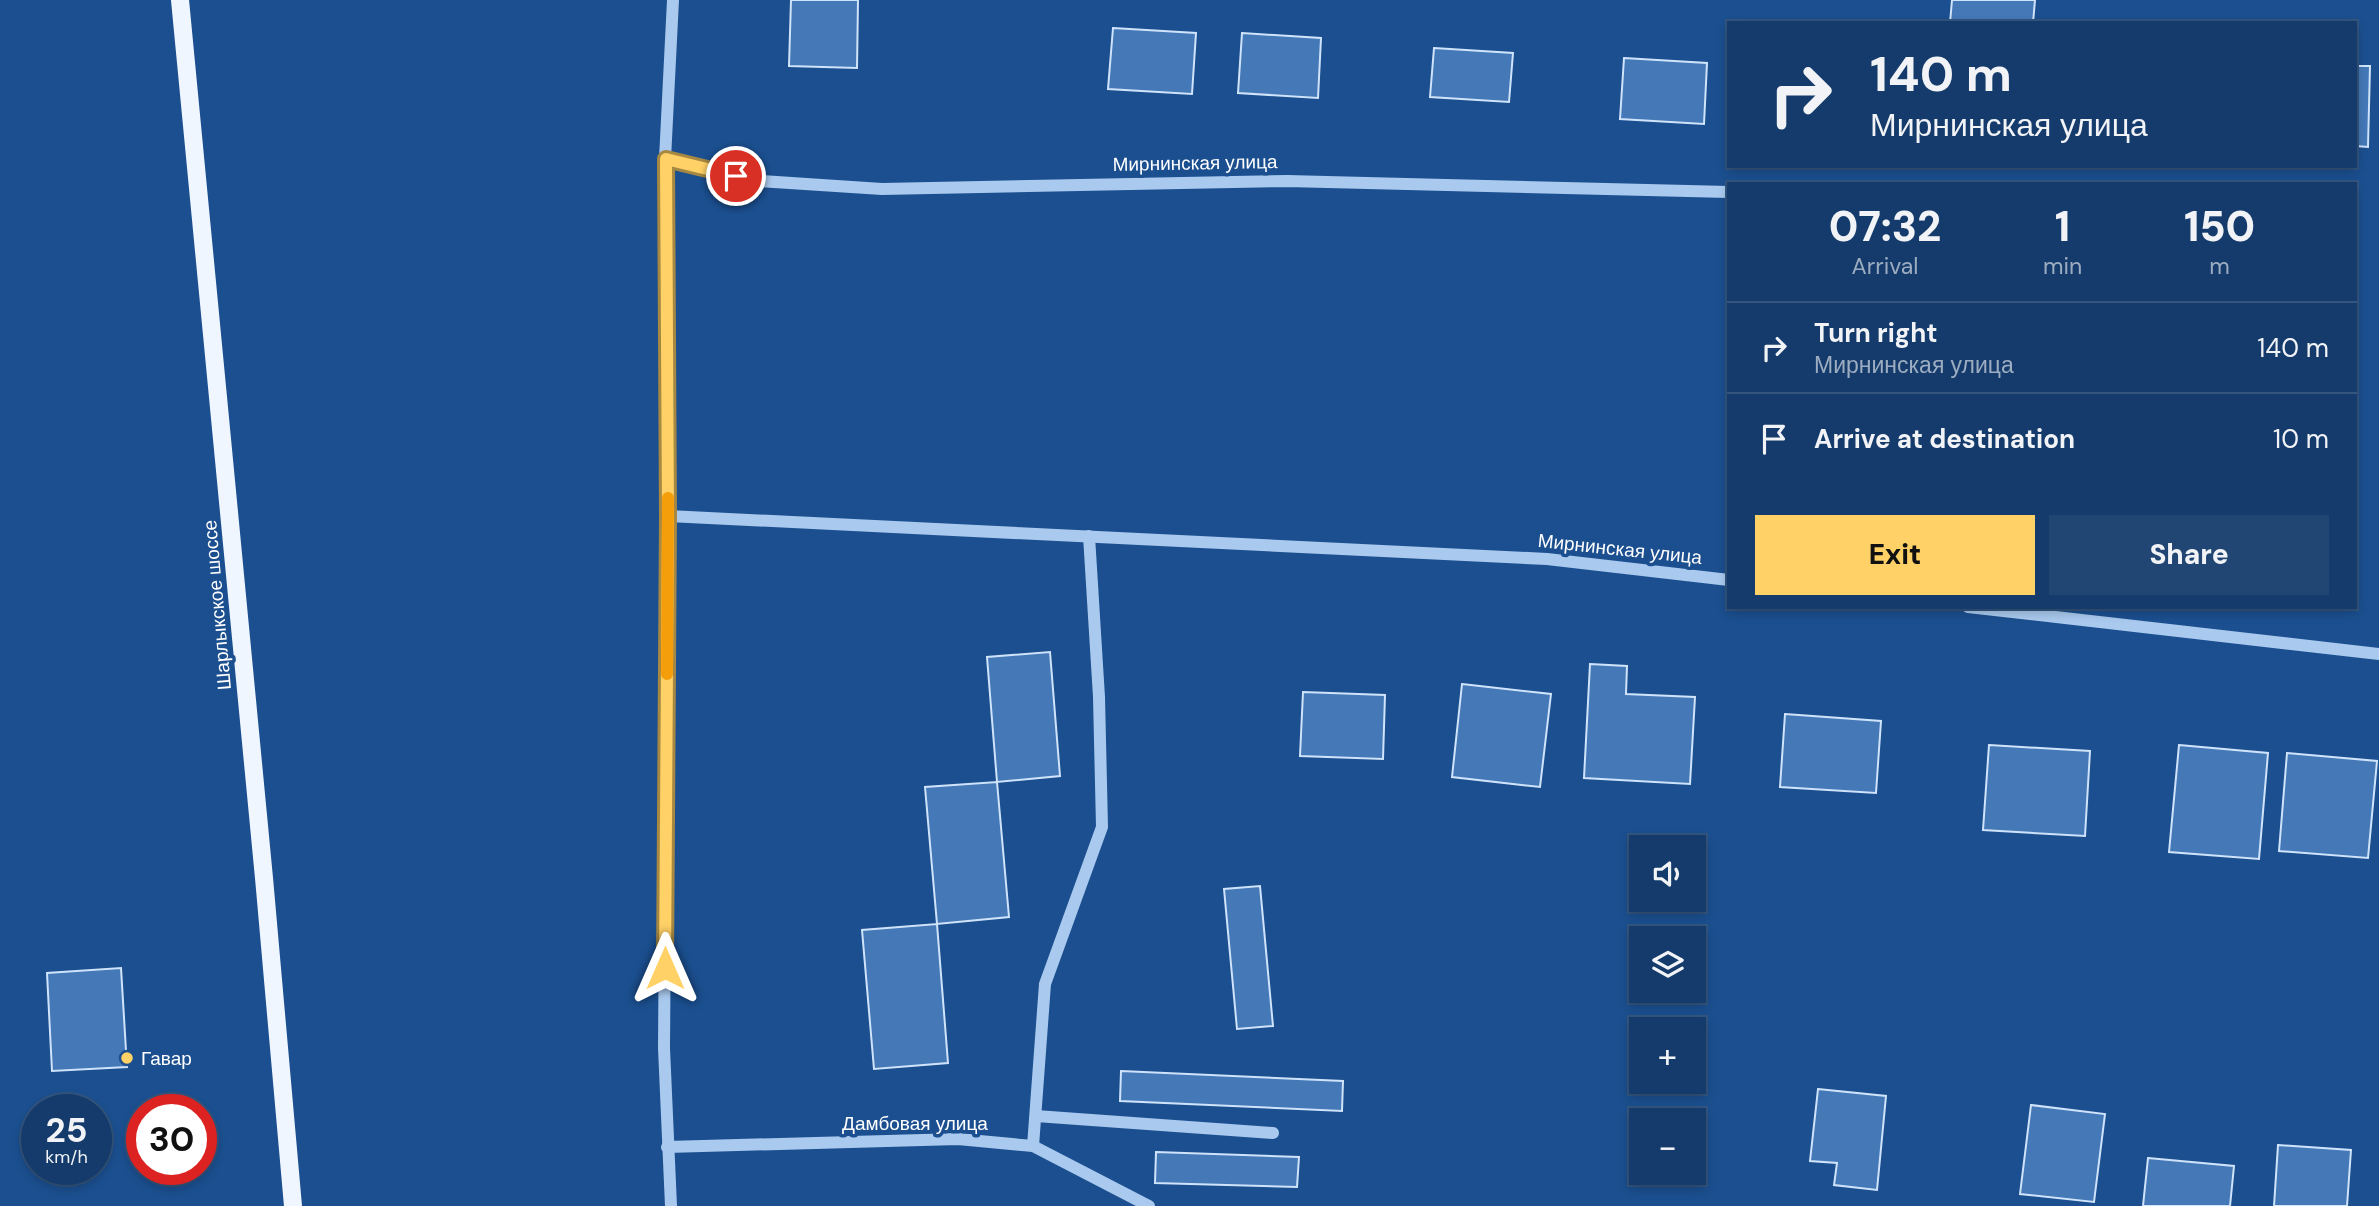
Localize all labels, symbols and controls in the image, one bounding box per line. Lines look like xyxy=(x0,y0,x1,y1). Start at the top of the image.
text: 140 m xyxy=(1870,42,2012,106)
icon: right xyxy=(1755,49,1846,140)
text: Мирнинская улица xyxy=(1870,104,2148,146)
pin xyxy=(706,146,766,206)
street label: Мирнинская улица xyxy=(1112,149,1278,177)
icon: arrive xyxy=(717,157,755,195)
text: 07:32 xyxy=(1829,199,1941,254)
text: 1 xyxy=(2055,199,2070,254)
text: 150 xyxy=(2184,199,2255,254)
text: Arrival xyxy=(1852,251,1919,281)
text: min xyxy=(2043,251,2082,281)
text: m xyxy=(2209,251,2230,281)
text: Turn right xyxy=(1814,316,1938,350)
icon: right xyxy=(1755,329,1793,367)
text: 140 m xyxy=(2257,331,2329,365)
text: Мирнинская улица xyxy=(1814,350,2014,380)
icon: arrive xyxy=(1755,420,1793,458)
text: Arrive at destination xyxy=(1814,422,2075,456)
text: 10 m xyxy=(2273,422,2329,456)
button: Exit xyxy=(1755,515,2035,595)
button: Share xyxy=(2049,515,2329,595)
street label: Шарлыкское шоссе xyxy=(197,519,237,691)
street label: Мирнинская улица xyxy=(1537,528,1704,570)
map controls xyxy=(1629,835,1706,1185)
button: sound xyxy=(1629,835,1706,912)
button: layers xyxy=(1629,926,1706,1003)
position arrow xyxy=(628,931,702,1005)
button: + xyxy=(1629,1017,1706,1094)
place label: Гавар xyxy=(141,1046,192,1071)
marker: Гавар xyxy=(119,1050,135,1066)
speed limit sign: 30 xyxy=(126,1094,217,1185)
text: 25 xyxy=(46,1107,87,1153)
button: − xyxy=(1629,1108,1706,1185)
street label: Дамбовая улица xyxy=(842,1111,988,1136)
text: km/h xyxy=(45,1145,88,1169)

